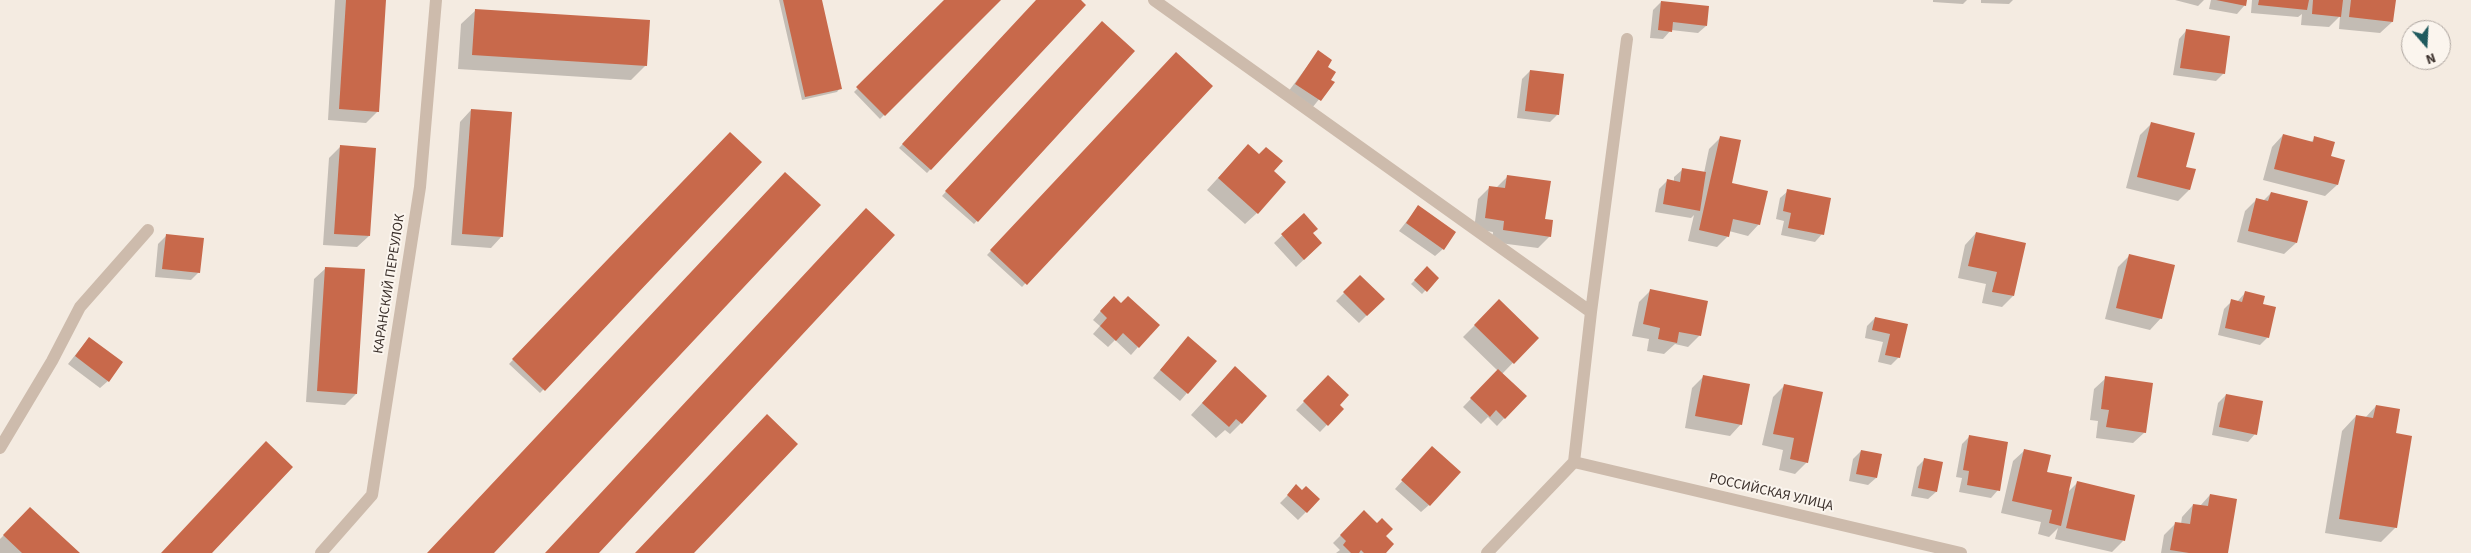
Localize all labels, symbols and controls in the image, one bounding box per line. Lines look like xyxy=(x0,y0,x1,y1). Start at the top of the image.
north arrow xyxy=(2401,20,2451,70)
text: N xyxy=(2423,47,2438,69)
street label: КАРАНСКИЙ ПЕРЕУЛОК xyxy=(371,213,409,355)
street label: РОССИЙСКАЯ УЛИЦА xyxy=(1707,471,1835,515)

